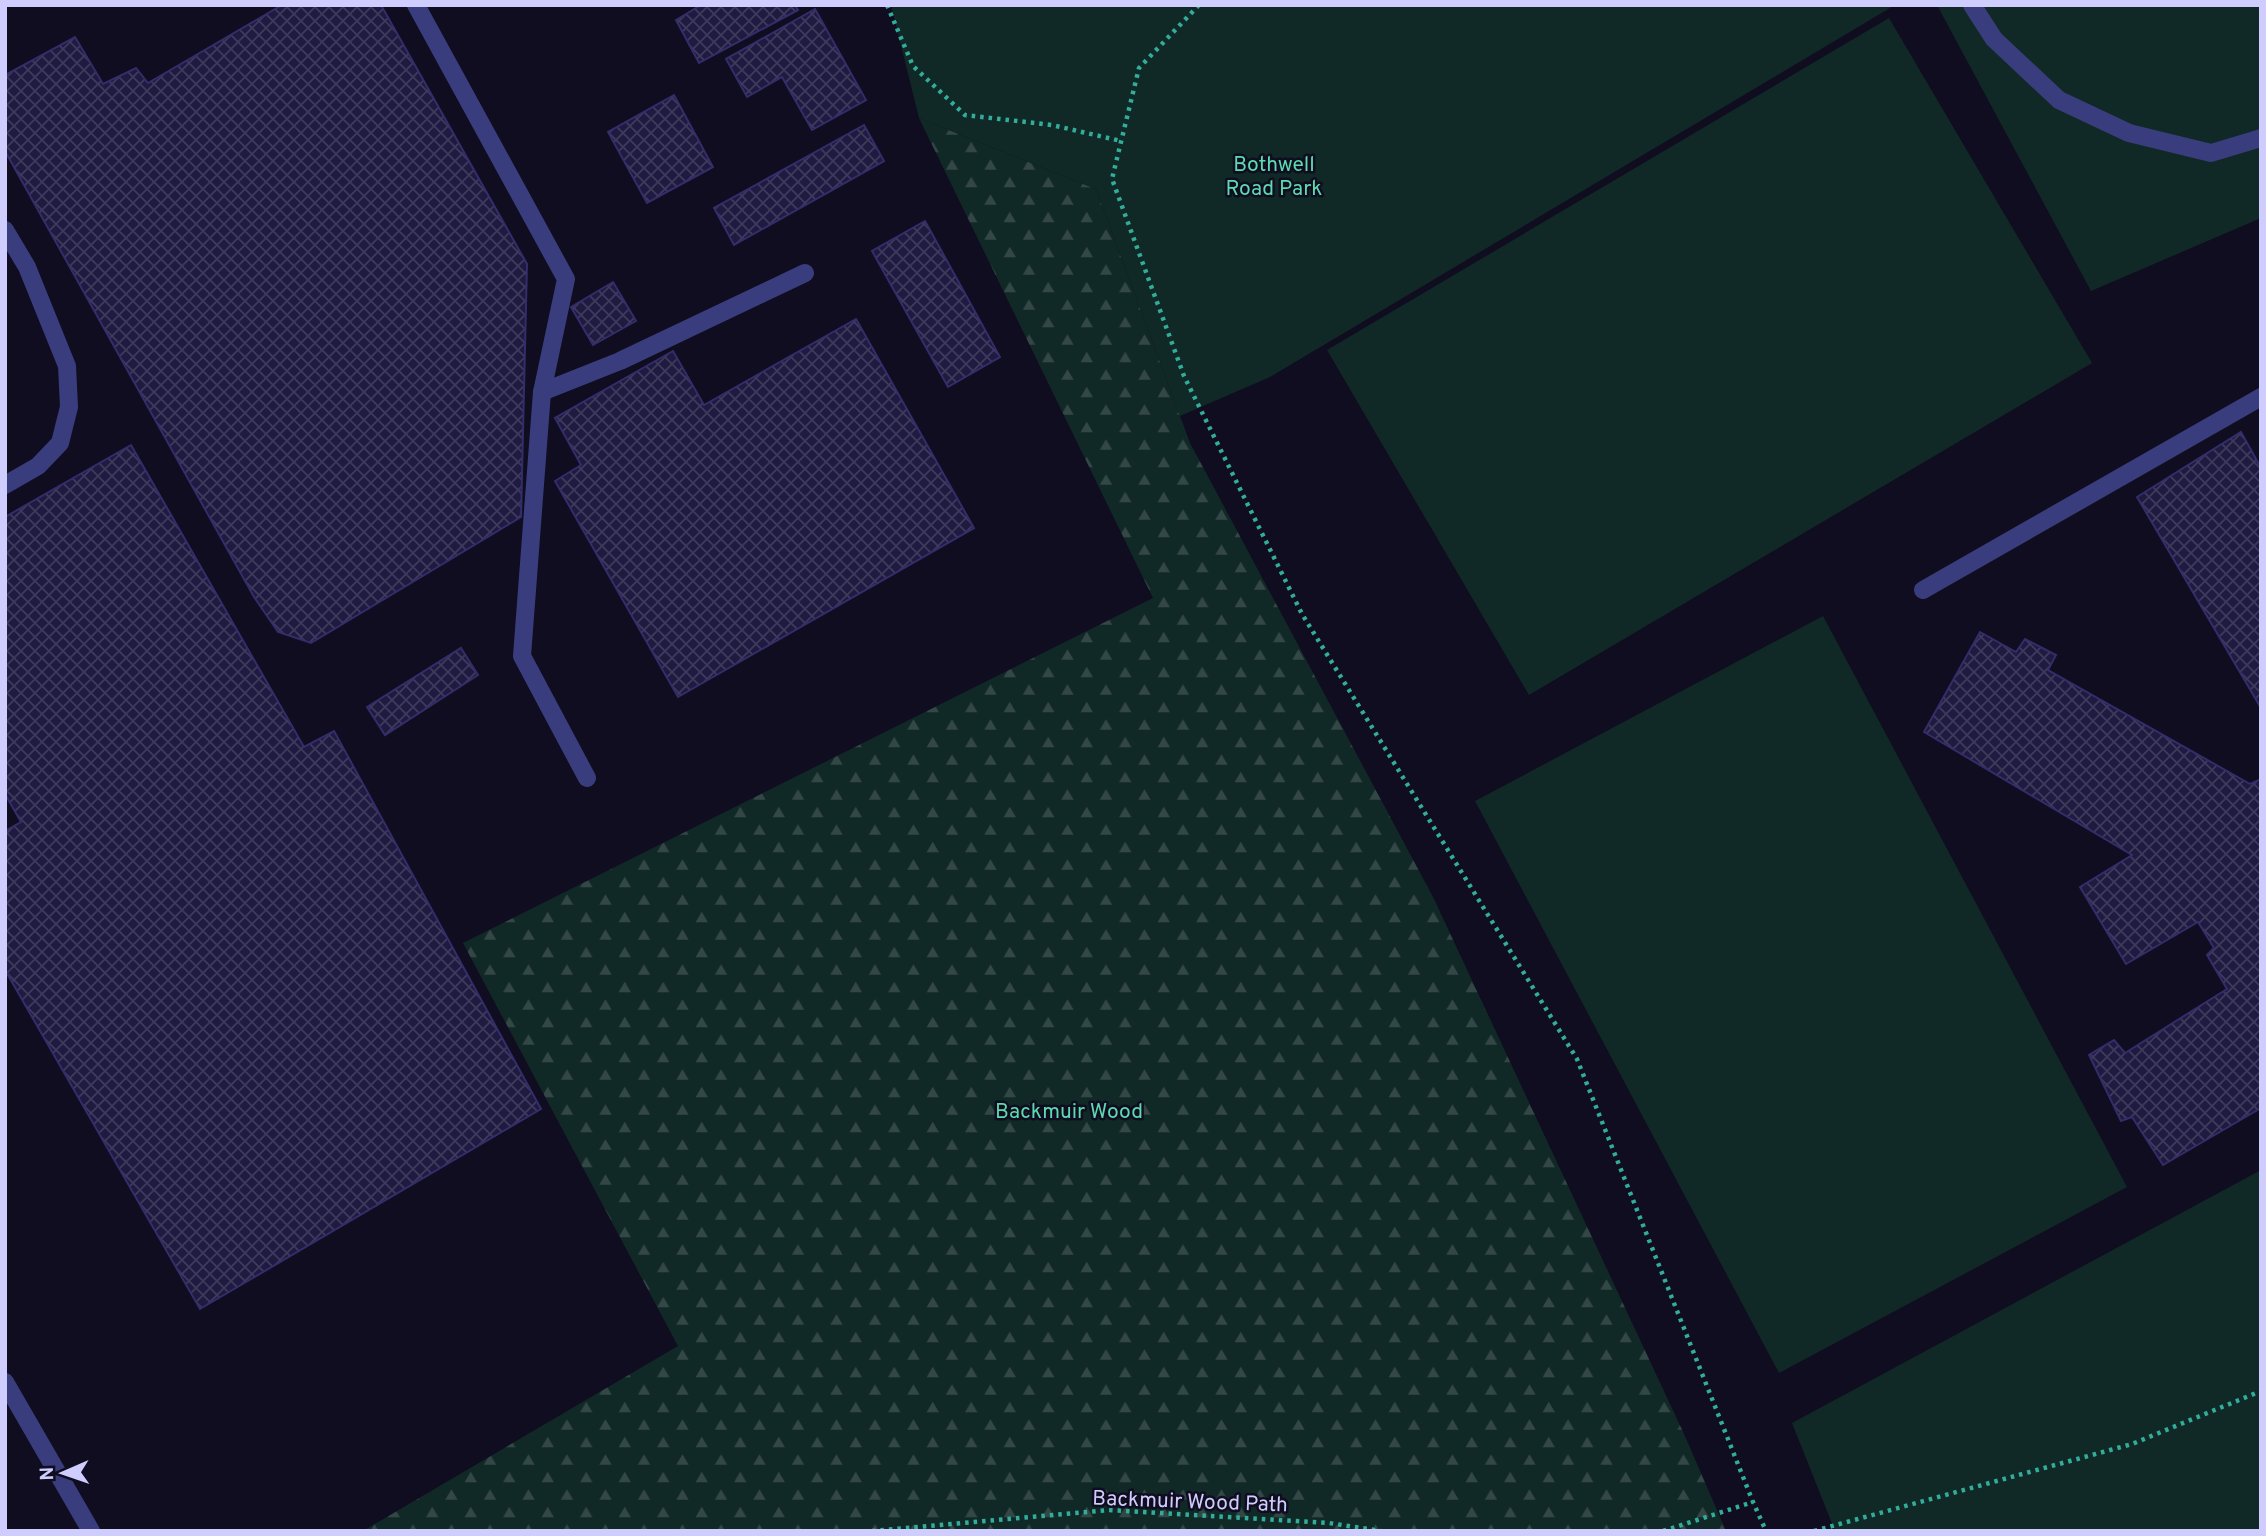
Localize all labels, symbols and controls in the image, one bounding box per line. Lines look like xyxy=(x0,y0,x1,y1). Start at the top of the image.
park label: Bothwell Road Park xyxy=(1226,152,1322,203)
park label: Backmuir Wood xyxy=(995,1099,1143,1126)
north arrow xyxy=(28,1438,98,1508)
text: N xyxy=(36,1466,60,1481)
street label: Backmuir Wood Path xyxy=(1092,1486,1288,1519)

